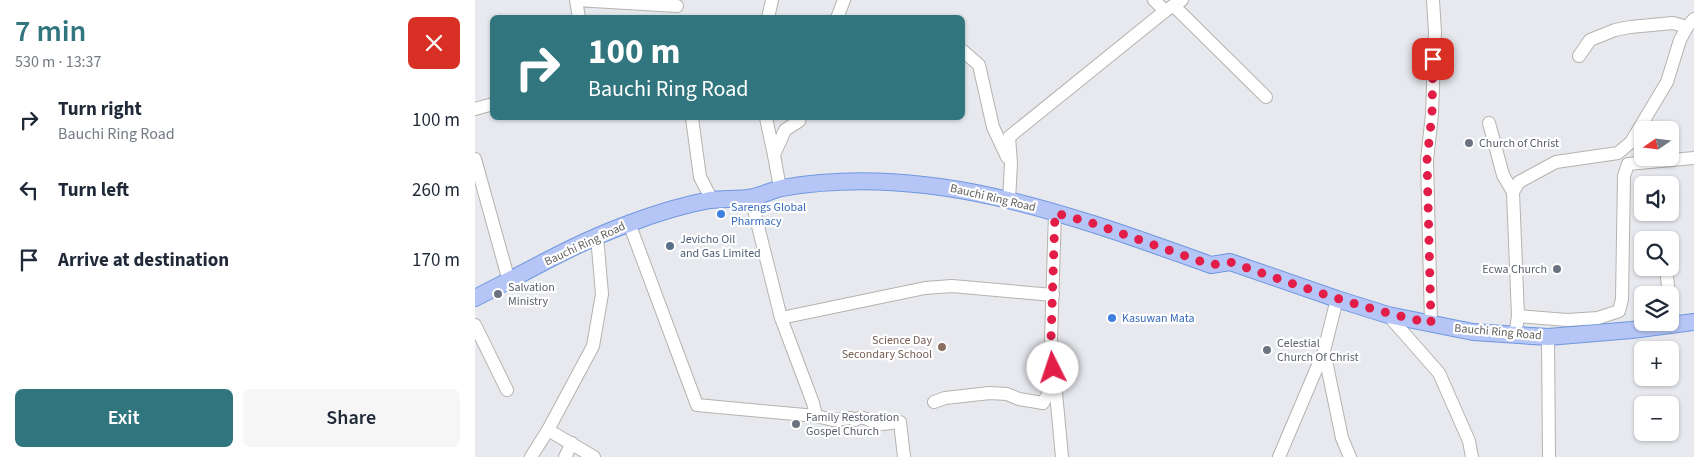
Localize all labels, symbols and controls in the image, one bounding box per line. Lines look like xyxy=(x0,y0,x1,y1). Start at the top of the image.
text: 7 min xyxy=(15,10,86,53)
button: close xyxy=(408,17,460,69)
text: 100 m xyxy=(588,27,680,77)
icon: right xyxy=(505,35,570,100)
pin xyxy=(1412,38,1454,80)
icon: arrive xyxy=(1419,45,1447,73)
text: 530 m · 13:37 xyxy=(15,51,102,73)
text: Bauchi Ring Road xyxy=(588,73,748,105)
text: Turn right xyxy=(58,96,142,123)
icon: right xyxy=(15,106,43,134)
text: 100 m xyxy=(412,107,460,134)
north arrow xyxy=(1634,121,1679,166)
map controls xyxy=(1634,121,1679,441)
text: Bauchi Ring Road xyxy=(58,123,175,145)
place label: Church of Christ xyxy=(1479,135,1559,152)
marker: Church of Christ xyxy=(1463,137,1475,149)
icon: left xyxy=(15,176,43,204)
button: sound xyxy=(1634,176,1679,221)
text: Turn left xyxy=(58,177,129,204)
text: 260 m xyxy=(412,177,460,204)
street label: Bauchi Ring Road xyxy=(948,180,1038,216)
place label: Sarengs Global Pharmacy xyxy=(731,199,806,230)
marker: Sarengs Global Pharmacy xyxy=(715,208,727,220)
street label: Bauchi Ring Road xyxy=(542,218,628,270)
place label: Jevicho Oil and Gas Limited xyxy=(680,231,761,262)
button: search xyxy=(1634,231,1679,276)
marker: Jevicho Oil and Gas Limited xyxy=(664,240,676,252)
icon: arrive xyxy=(15,246,43,274)
text: Arrive at destination xyxy=(58,247,229,274)
text: 170 m xyxy=(412,247,460,274)
place label: Ecwa Church xyxy=(1482,261,1547,278)
marker: Ecwa Church xyxy=(1551,263,1563,275)
place label: Salvation Ministry xyxy=(508,279,555,310)
button: layers xyxy=(1634,286,1679,331)
marker: Salvation Ministry xyxy=(492,288,504,300)
place label: Kasuwan Mata xyxy=(1122,310,1195,327)
marker: Kasuwan Mata xyxy=(1106,312,1118,324)
street label: Bauchi Ring Road xyxy=(1454,320,1542,344)
place label: Science Day Secondary School xyxy=(842,332,932,363)
place label: Celestial Church Of Christ xyxy=(1277,335,1359,366)
marker: Science Day Secondary School xyxy=(936,341,948,353)
position arrow xyxy=(1026,341,1078,393)
button: + xyxy=(1634,341,1679,386)
marker: Celestial Church Of Christ xyxy=(1261,344,1273,356)
button: Exit xyxy=(15,389,233,447)
button: Share xyxy=(243,389,460,447)
button: − xyxy=(1634,396,1679,441)
place label: Family Restoration Gospel Church xyxy=(806,409,899,440)
marker: Family Restoration Gospel Church xyxy=(790,418,802,430)

